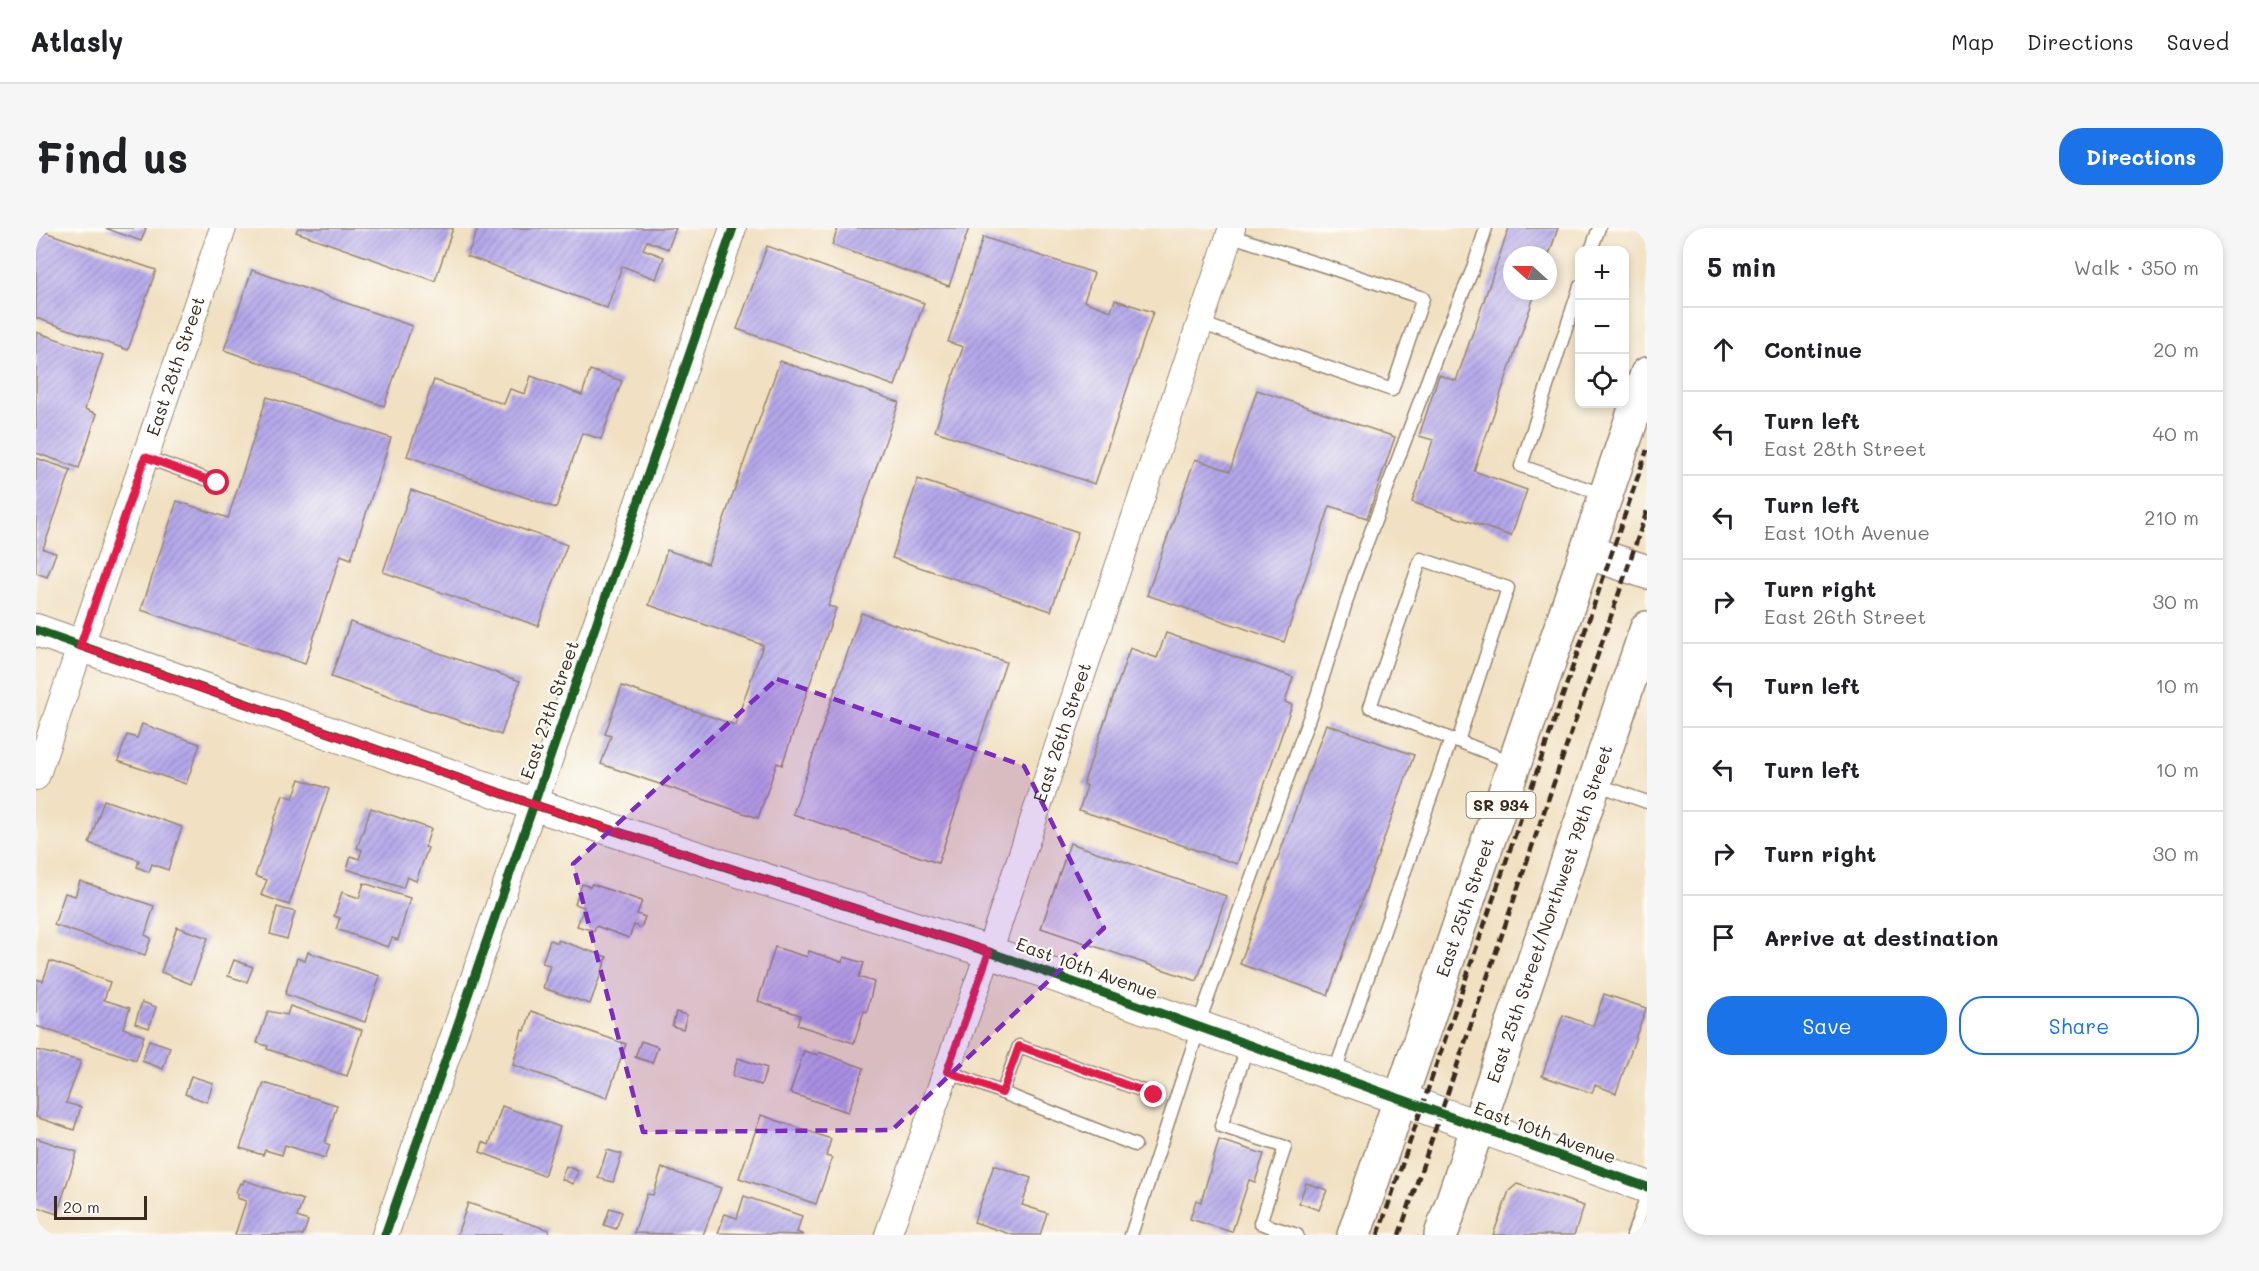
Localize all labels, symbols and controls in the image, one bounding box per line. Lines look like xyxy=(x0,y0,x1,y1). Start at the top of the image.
text: Atlasly xyxy=(30,23,124,59)
text: Map xyxy=(1951,28,1994,55)
text: Directions xyxy=(2027,28,2134,55)
text: Saved xyxy=(2167,28,2229,55)
button: Directions xyxy=(2059,128,2223,185)
text: Find us xyxy=(36,129,188,184)
north arrow xyxy=(1503,246,1557,300)
map controls xyxy=(1575,246,1629,408)
button: + xyxy=(1575,246,1629,300)
text: 5 min xyxy=(1707,250,1776,284)
text: Walk · 350 m xyxy=(2074,254,2199,280)
street label: East 28th Street xyxy=(140,293,210,439)
button: − xyxy=(1575,300,1629,354)
icon: ahead xyxy=(1707,333,1740,366)
text: Continue xyxy=(1764,335,1862,364)
text: 20 m xyxy=(2153,336,2199,362)
button: locate xyxy=(1575,354,1629,408)
text: Turn left xyxy=(1764,406,1860,435)
icon: left xyxy=(1707,417,1740,450)
text: 40 m xyxy=(2153,420,2199,446)
text: East 28th Street xyxy=(1764,435,1926,461)
route start xyxy=(203,469,229,495)
text: Turn left xyxy=(1764,490,1860,519)
icon: left xyxy=(1707,501,1740,534)
text: 210 m xyxy=(2144,504,2199,530)
text: East 10th Avenue xyxy=(1764,519,1930,545)
text: Turn right xyxy=(1764,574,1876,603)
icon: right xyxy=(1707,585,1740,618)
text: 30 m xyxy=(2153,588,2199,614)
text: East 26th Street xyxy=(1764,603,1926,629)
street label: East 27th Street xyxy=(514,637,584,782)
street label: East 26th Street xyxy=(1027,659,1096,805)
icon: left xyxy=(1707,669,1740,702)
text: Turn left xyxy=(1764,671,1860,700)
text: 10 m xyxy=(2155,672,2199,698)
street label: East 25th Street/Northwest 79th Street xyxy=(1480,741,1618,1086)
icon: left xyxy=(1707,753,1740,786)
text: Turn left xyxy=(1764,755,1860,784)
text: 10 m xyxy=(2155,756,2199,782)
road number: SR 934 xyxy=(1466,792,1536,818)
street label: East 25th Street xyxy=(1430,834,1499,980)
icon: right xyxy=(1707,837,1740,870)
text: Turn right xyxy=(1764,839,1876,868)
text: 30 m xyxy=(2153,840,2199,866)
icon: arrive xyxy=(1707,921,1740,954)
text: Arrive at destination xyxy=(1764,923,1999,952)
street label: East 10th Avenue xyxy=(1013,931,1162,1005)
button: Save xyxy=(1707,996,1947,1055)
button: Share xyxy=(1959,996,2199,1055)
route end xyxy=(1140,1081,1166,1107)
street label: East 10th Avenue xyxy=(1471,1095,1620,1169)
scale bar xyxy=(54,1193,147,1220)
text: 20 m xyxy=(63,1196,100,1217)

